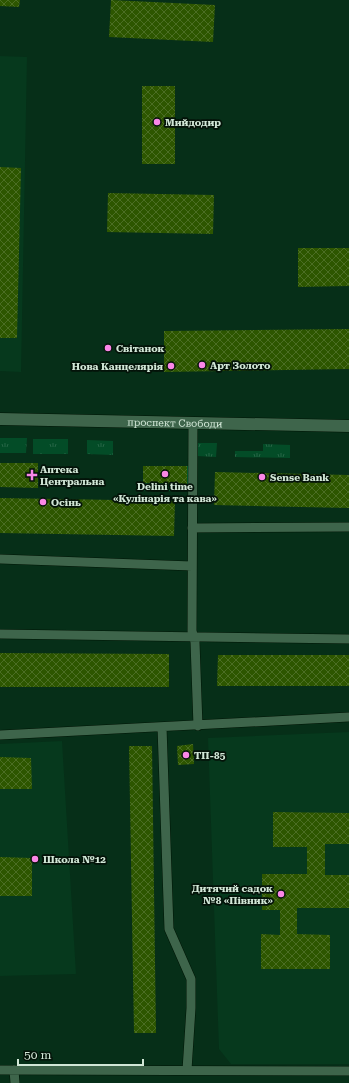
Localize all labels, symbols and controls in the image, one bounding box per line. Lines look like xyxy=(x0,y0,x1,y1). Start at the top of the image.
marker: Мийдодир xyxy=(152,117,162,127)
place label: Мийдодир xyxy=(165,117,221,128)
marker: Свiтанок xyxy=(103,343,113,353)
place label: Свiтанок xyxy=(116,343,165,354)
marker: Арт Золото xyxy=(197,360,207,370)
place label: Арт Золото xyxy=(210,360,271,371)
place label: Нова Канцелярія xyxy=(72,361,164,372)
marker: Нова Канцелярія xyxy=(166,361,176,371)
street label: проспект Свободи xyxy=(127,416,223,429)
place label: Аптека Центральна xyxy=(40,464,104,487)
marker: Delini time «Кулінарія та кава» xyxy=(160,469,170,479)
marker: Аптека Центральна xyxy=(27,470,37,480)
marker: Sense Bank xyxy=(257,472,267,482)
place label: Sense Bank xyxy=(270,472,329,483)
place label: Delini time «Кулінарія та кава» xyxy=(113,481,217,504)
marker: Осінь xyxy=(38,497,48,507)
place label: Осінь xyxy=(51,497,81,508)
marker: ТП-85 xyxy=(181,750,191,760)
place label: ТП-85 xyxy=(194,750,226,761)
marker: Школа №12 xyxy=(30,854,40,864)
place label: Школа №12 xyxy=(43,854,106,865)
place label: Дитячий садок №8 «Півник» xyxy=(192,883,274,906)
marker: Дитячий садок №8 «Півник» xyxy=(276,889,286,899)
scale bar xyxy=(18,1041,143,1067)
text: 50 m xyxy=(24,1048,51,1062)

